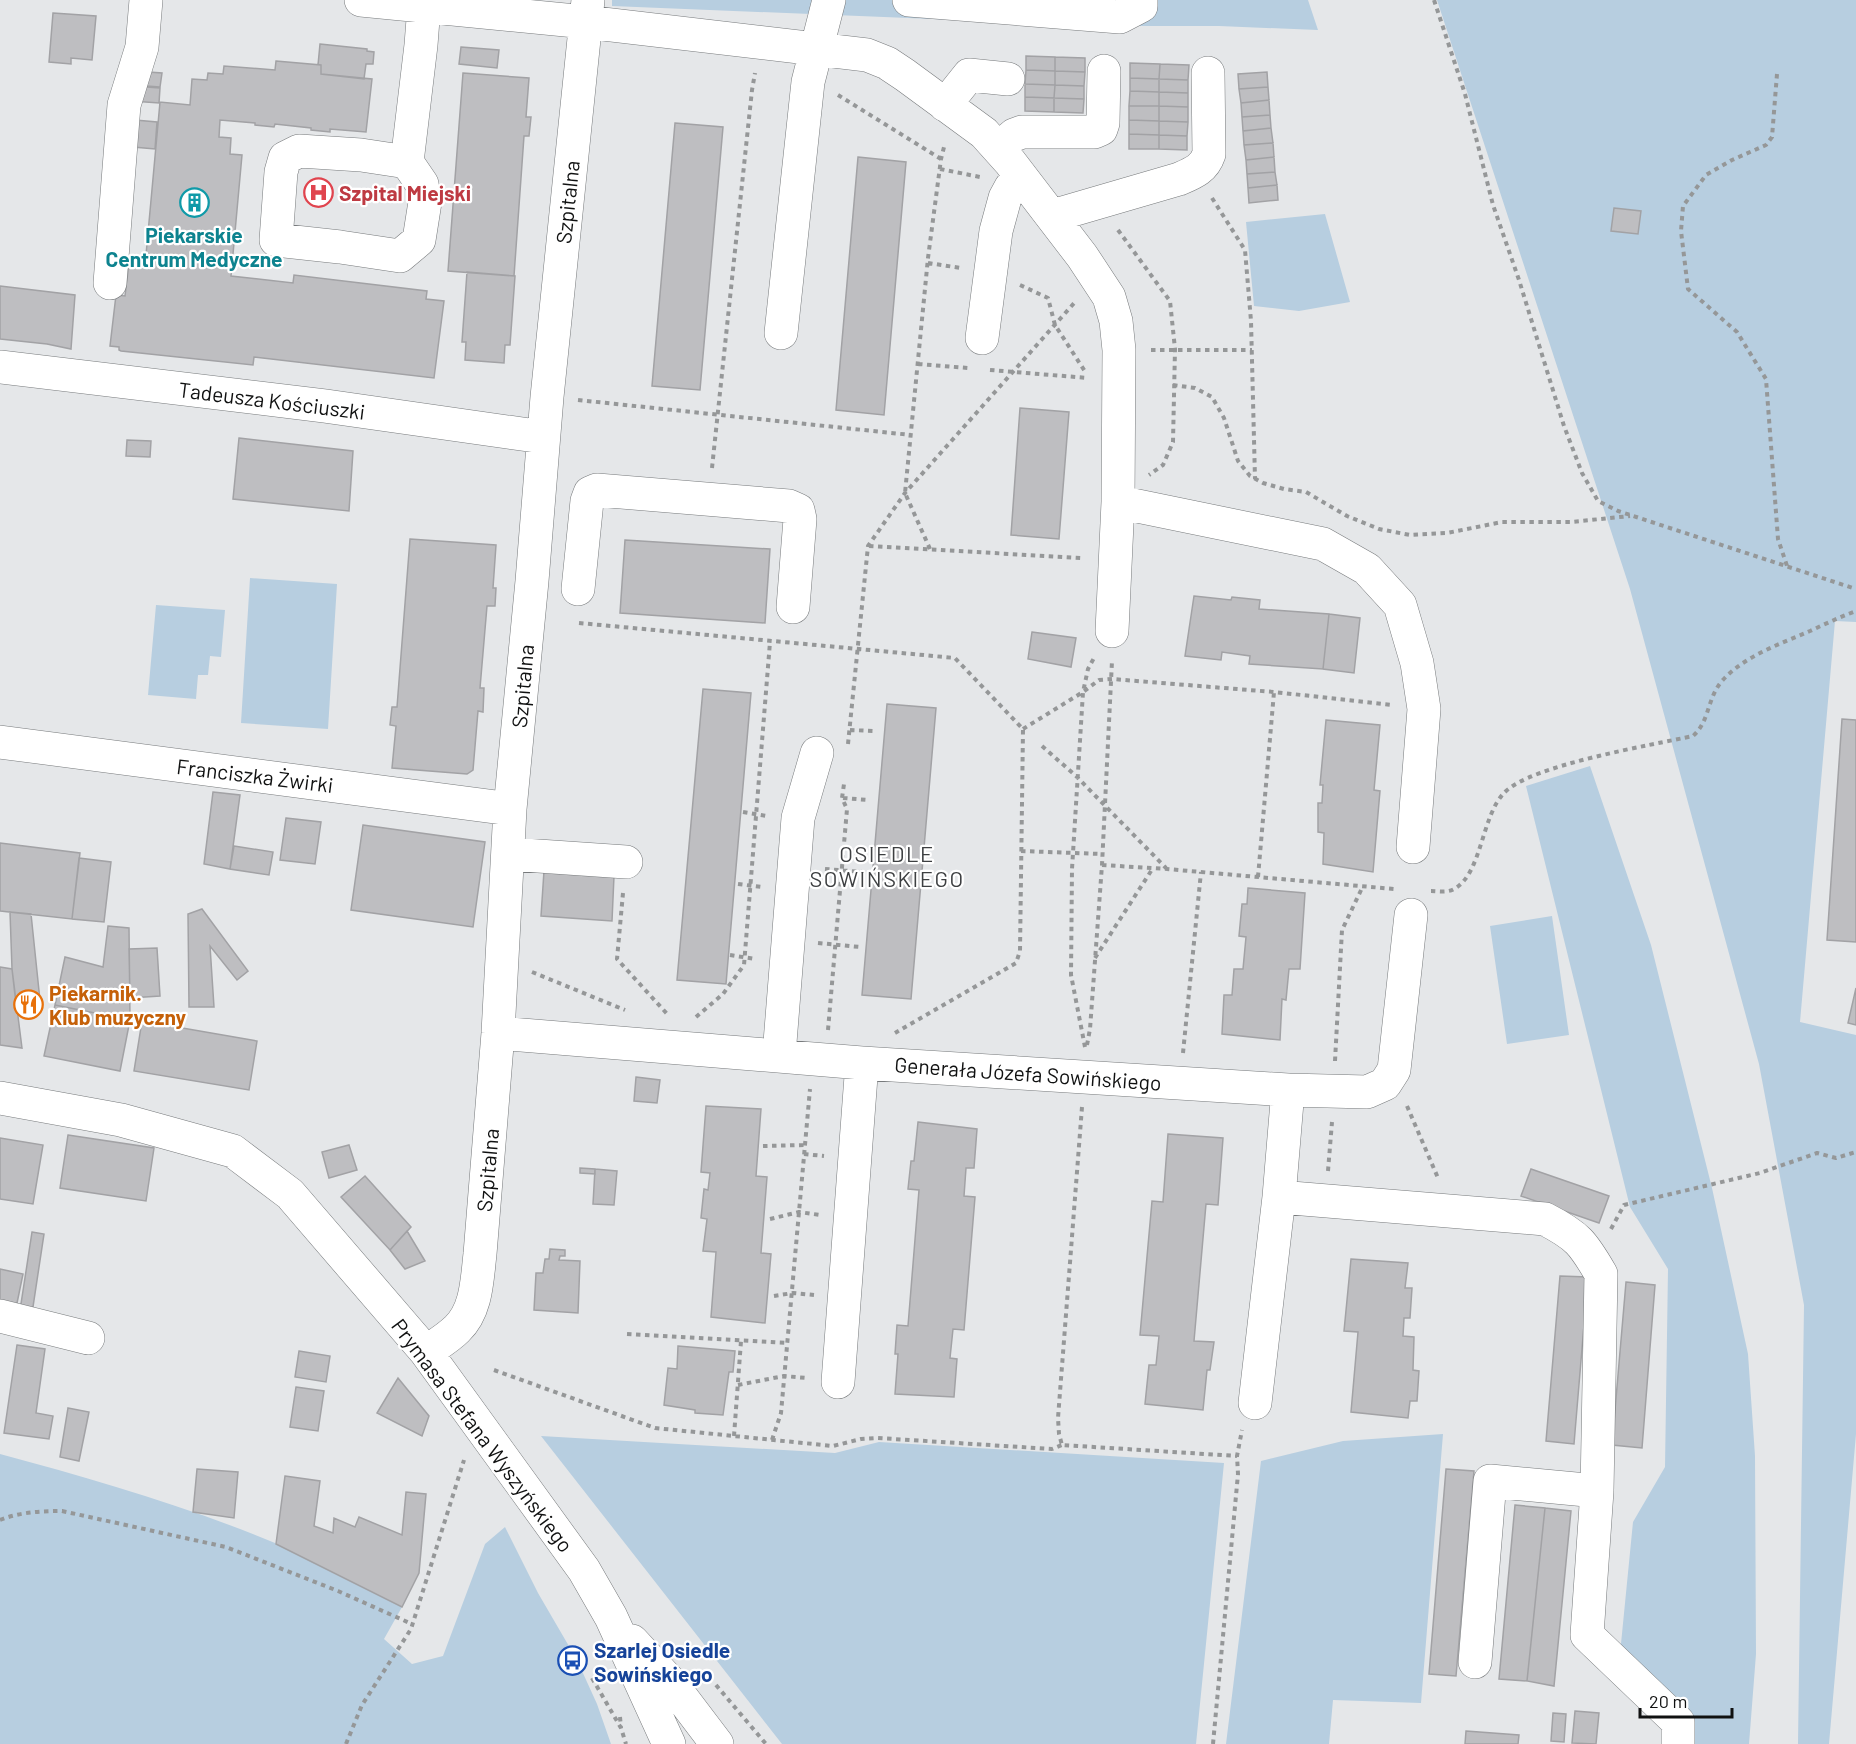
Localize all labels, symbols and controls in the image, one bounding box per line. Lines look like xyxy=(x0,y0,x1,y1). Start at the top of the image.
street label: Szpitalna xyxy=(550,159,584,245)
hospital icon: Szpital Miejski xyxy=(302,176,334,208)
place label: Szpital Miejski xyxy=(339,180,471,205)
building icon: Piekarskie Centrum Medyczne xyxy=(178,187,210,219)
place label: Piekarskie Centrum Medyczne xyxy=(105,222,283,271)
street label: Tadeusza Kościuszki xyxy=(177,376,367,424)
street label: Szpitalna xyxy=(506,643,538,729)
street label: Franciszka Żwirki xyxy=(175,753,335,797)
district label: OSIEDLE SOWIŃSKIEGO xyxy=(809,840,965,891)
place label: Piekarnik. Klub muzyczny xyxy=(49,980,186,1029)
restaurant icon: Piekarnik. Klub muzyczny xyxy=(12,988,44,1020)
street label: Generała Józefa Sowińskiego xyxy=(894,1051,1162,1095)
street label: Szpitalna xyxy=(471,1127,503,1213)
street label: Prymasa Stefana Wyszyńskiego xyxy=(387,1313,579,1557)
place label: Szarlej Osiedle Sowińskiego xyxy=(594,1637,730,1686)
bus stop icon: Szarlej Osiedle Sowińskiego xyxy=(557,1645,589,1677)
scale bar xyxy=(1640,1681,1732,1719)
text: 20 m xyxy=(1649,1690,1687,1712)

